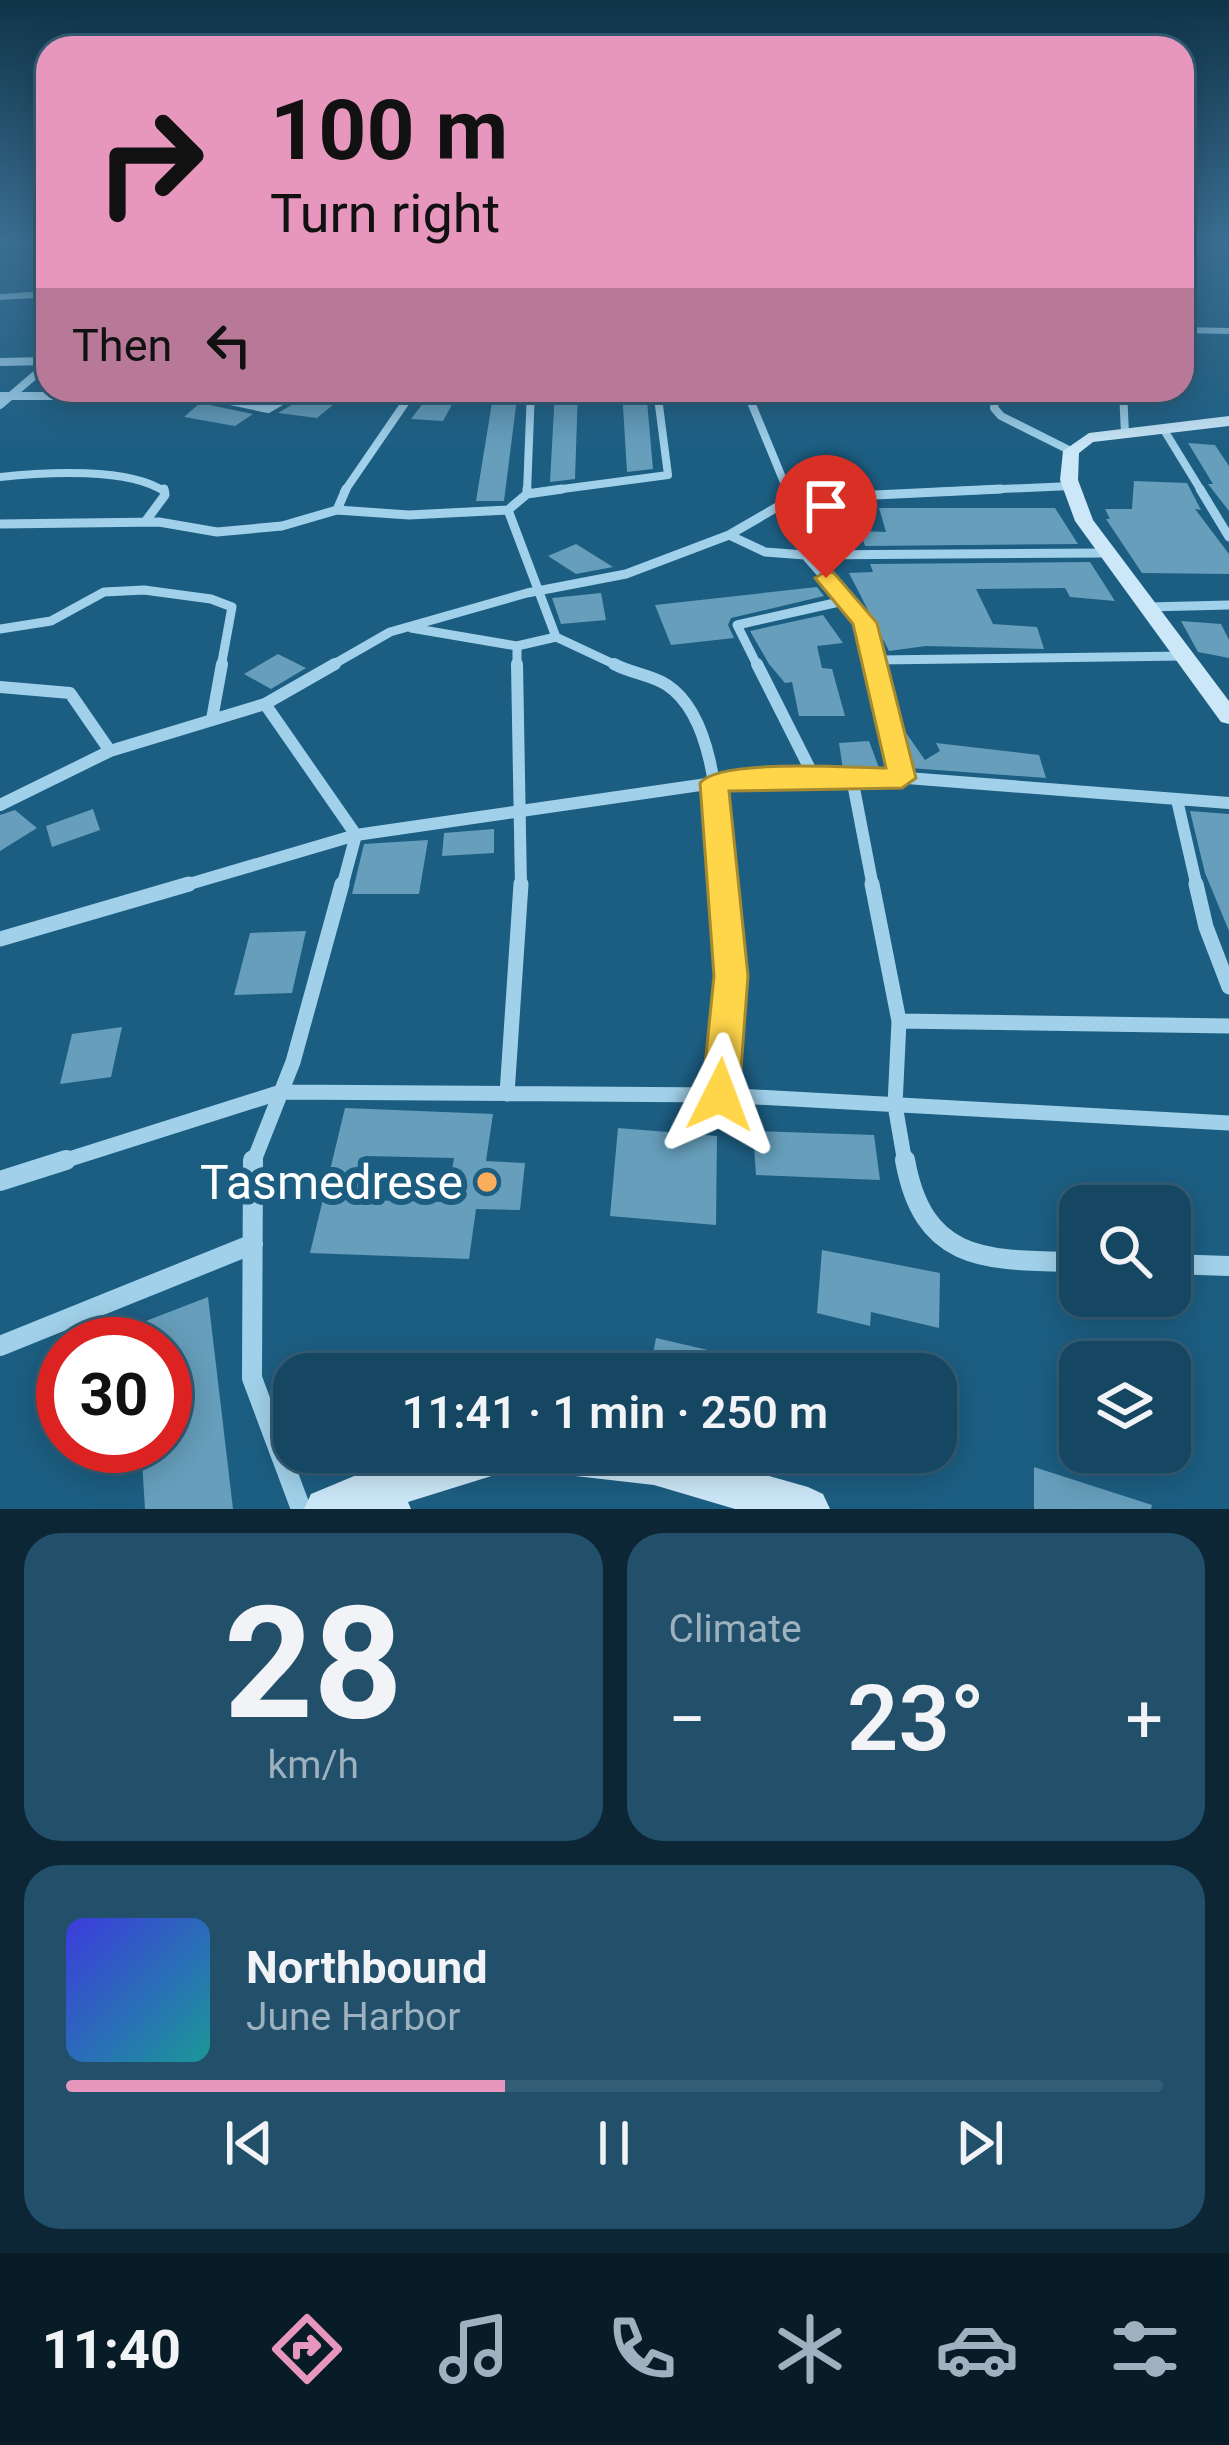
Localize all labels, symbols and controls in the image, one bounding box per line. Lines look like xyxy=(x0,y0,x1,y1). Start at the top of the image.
text: 100 m xyxy=(270,81,508,180)
icon: right xyxy=(72,84,228,240)
text: Turn right xyxy=(270,182,500,245)
icon: left xyxy=(196,312,262,378)
text: Then xyxy=(72,319,172,372)
pin xyxy=(775,455,877,578)
icon: arrive xyxy=(793,473,859,539)
position arrow xyxy=(657,1032,783,1158)
place label: Tasmedrese xyxy=(200,1154,463,1211)
marker: Tasmedrese xyxy=(474,1169,500,1195)
map controls xyxy=(1059,1185,1191,1473)
button: search xyxy=(1059,1185,1191,1317)
speed limit sign: 30 xyxy=(36,1317,192,1473)
button: layers xyxy=(1059,1341,1191,1473)
text: 11:41 · 1 min · 250 m xyxy=(402,1386,828,1439)
text: 28 xyxy=(224,1572,403,1755)
text: Climate xyxy=(669,1606,802,1652)
text: 23° xyxy=(847,1667,985,1772)
text: − xyxy=(669,1681,706,1758)
text: + xyxy=(1126,1681,1163,1758)
text: km/h xyxy=(267,1742,359,1788)
text: Northbound xyxy=(246,1941,488,1994)
text: June Harbor xyxy=(246,1994,461,2040)
icon: previous xyxy=(216,2110,282,2176)
icon: pause xyxy=(581,2110,647,2176)
icon: next xyxy=(947,2110,1013,2176)
icon: directions xyxy=(265,2307,349,2391)
icon: music xyxy=(432,2307,516,2391)
icon: phone xyxy=(600,2307,684,2391)
icon: climate xyxy=(768,2307,852,2391)
icon: car xyxy=(935,2307,1019,2391)
icon: filters xyxy=(1103,2307,1187,2391)
text: 11:40 xyxy=(42,2318,181,2381)

